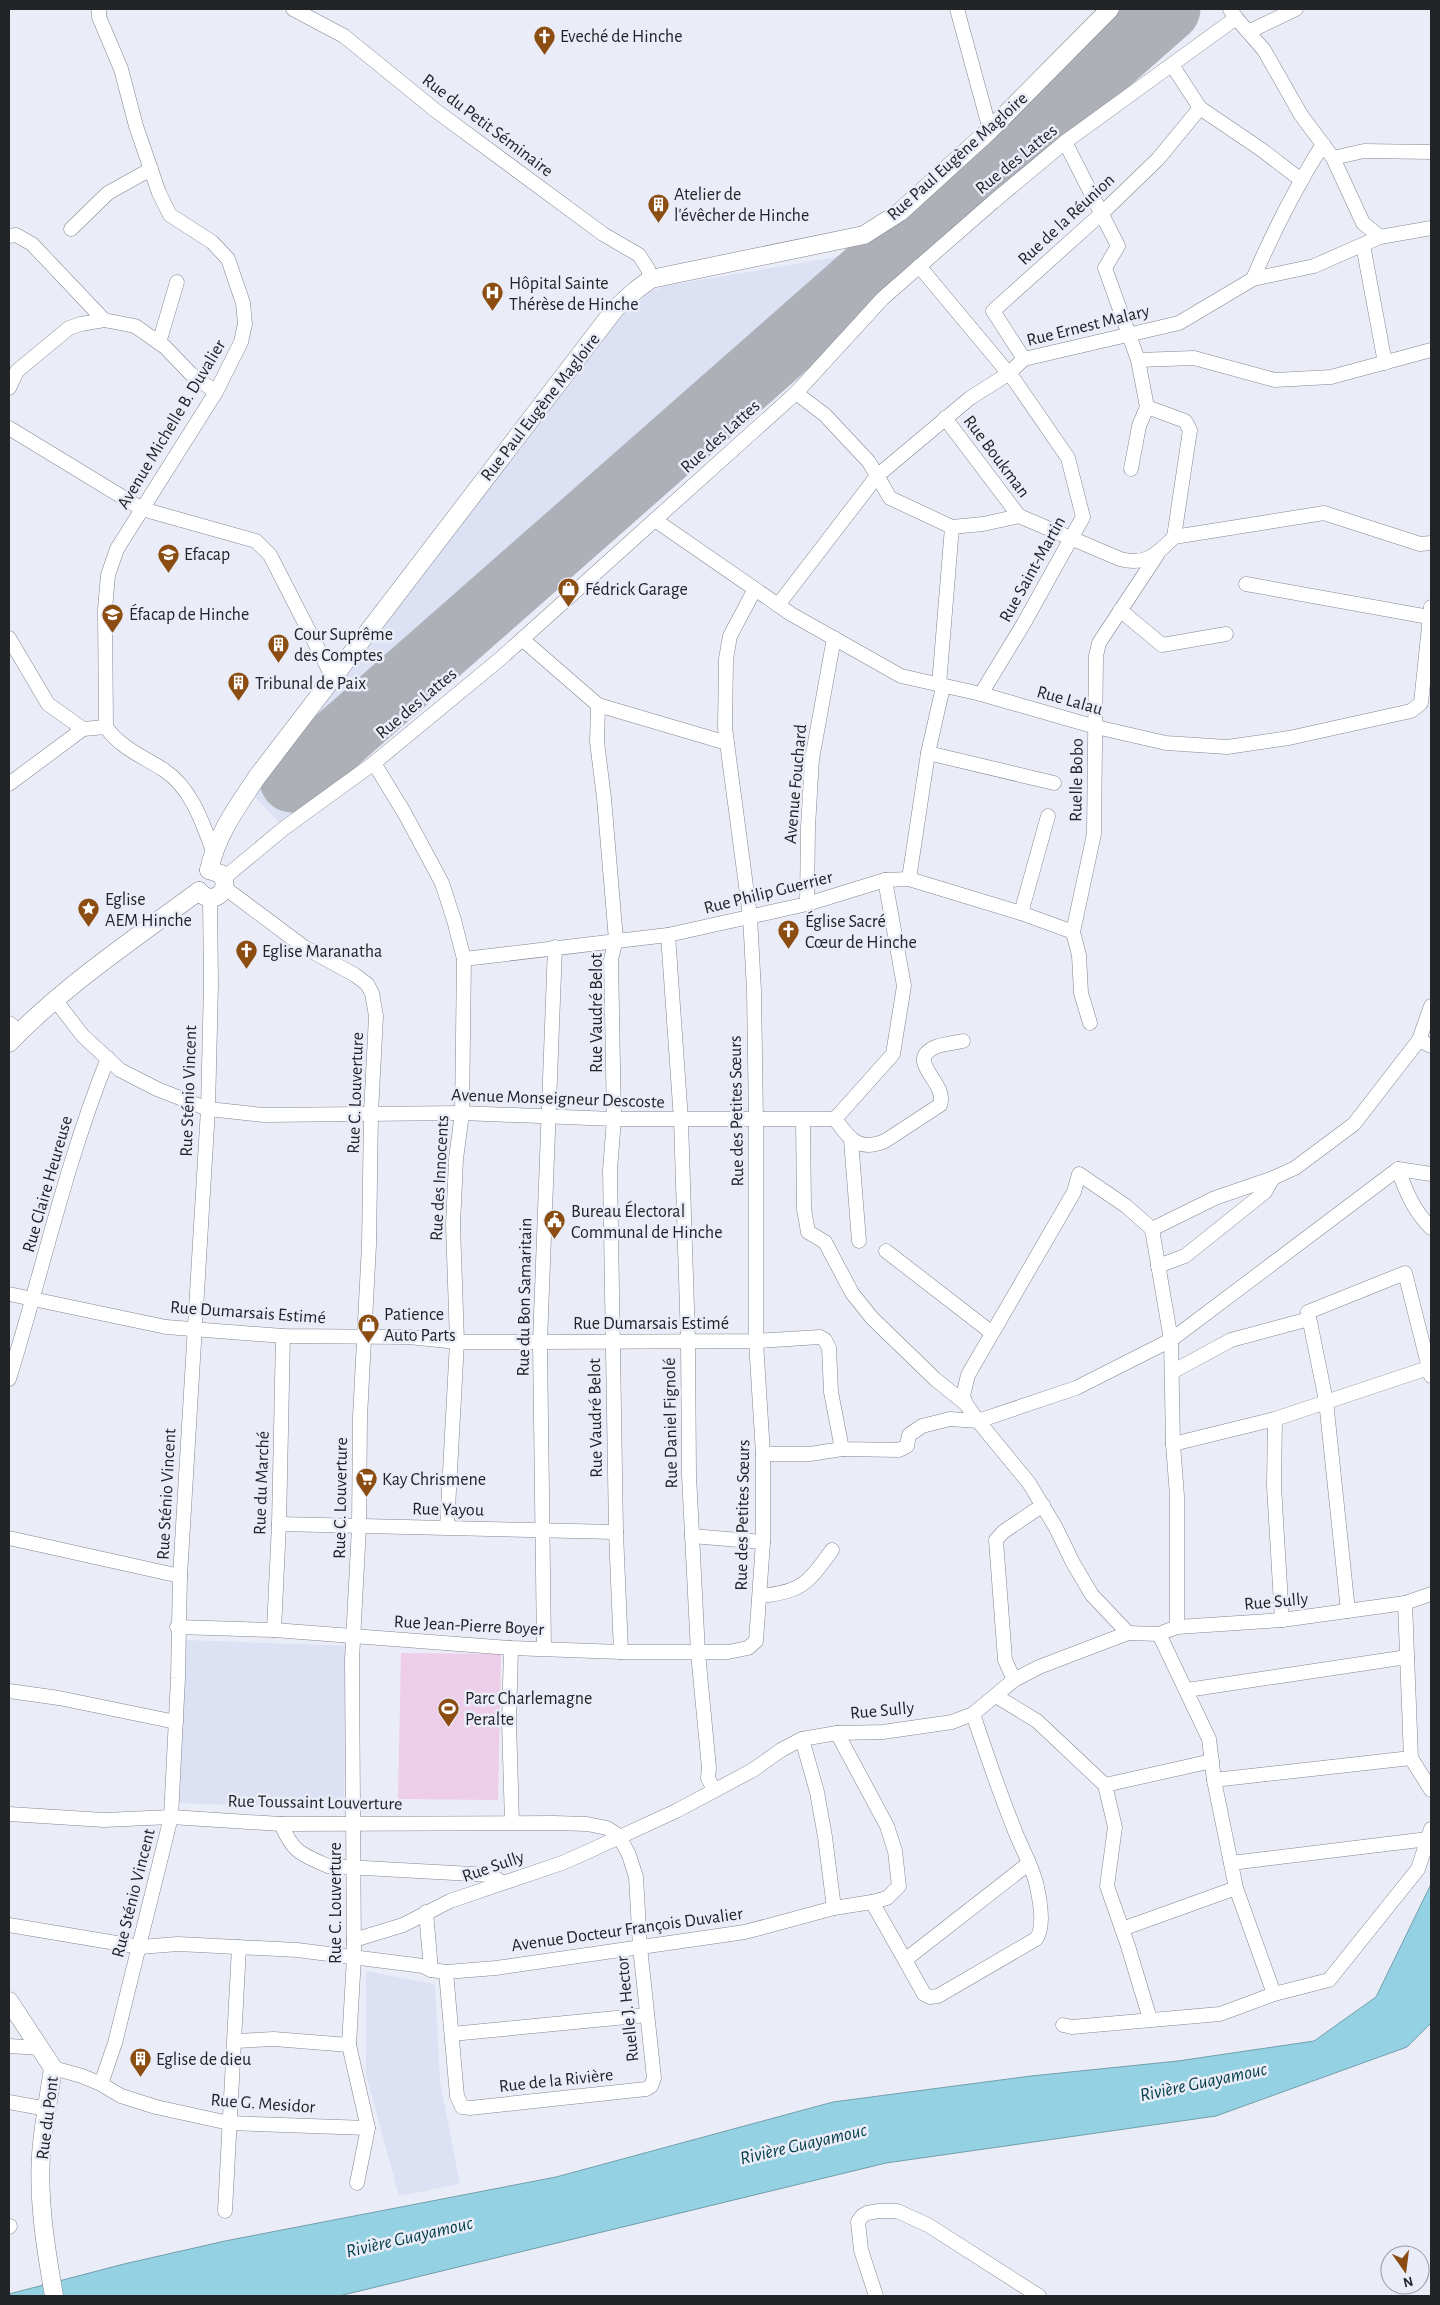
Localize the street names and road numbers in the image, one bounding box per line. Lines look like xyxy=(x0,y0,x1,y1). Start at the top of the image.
street label: Rue du Petit Séminaire xyxy=(419,71,556,181)
street label: Rue Paul Eugène Magloire xyxy=(884,89,1031,224)
street label: Rue des Lattes xyxy=(972,122,1061,198)
street label: Rue de la Réunion xyxy=(1015,171,1118,269)
street label: Rue Ernest Malary xyxy=(1025,302,1152,350)
street label: Rue Paul Eugène Magloire xyxy=(478,330,604,485)
street label: Avenue Michelle B. Duvalier xyxy=(114,337,230,512)
street label: Rue des Lattes xyxy=(678,397,764,477)
street label: Rue Boukman xyxy=(960,412,1033,501)
street label: Rue Saint-Martin xyxy=(996,514,1069,625)
street label: Rue des Lattes xyxy=(373,665,460,743)
street label: Rue Lalau xyxy=(1035,683,1105,719)
street label: Avenue Fouchard xyxy=(782,723,810,845)
street label: Ruelle Bobo xyxy=(1067,738,1087,822)
street label: Rue Philip Guerrier xyxy=(702,868,835,918)
street label: Rue Vaudré Belot xyxy=(588,953,606,1073)
street label: Rue Sténio Vincent xyxy=(178,1025,200,1157)
street label: Rue C. Louverture xyxy=(345,1032,367,1154)
street label: Rue des Petites Sœurs xyxy=(727,1035,747,1187)
street label: Avenue Monseigneur Descoste xyxy=(451,1086,665,1112)
street label: Rue Claire Heureuse xyxy=(20,1114,76,1255)
street label: Rue des Innocents xyxy=(428,1115,452,1241)
street label: Rue du Bon Samaritain xyxy=(515,1218,535,1376)
street label: Rue Dumarsais Estimé xyxy=(169,1299,326,1327)
street label: Rue Dumarsais Estimé xyxy=(573,1315,729,1333)
street label: Rue Daniel Fignolé xyxy=(661,1357,681,1489)
street label: Rue Vaudré Belot xyxy=(586,1358,606,1478)
street label: Rue Sténio Vincent xyxy=(155,1427,179,1560)
street label: Rue du Marché xyxy=(251,1431,273,1535)
street label: Rue C. Louverture xyxy=(331,1437,351,1559)
street label: Rue des Petites Sœurs xyxy=(733,1439,753,1591)
street label: Rue Yayou xyxy=(412,1500,484,1520)
street label: Rue Sully xyxy=(1243,1590,1309,1614)
street label: Rue Jean-Pierre Boyer xyxy=(393,1613,545,1639)
street label: Rue Sully xyxy=(849,1699,915,1723)
street label: Rue Toussaint Louverture xyxy=(227,1792,403,1814)
street label: Rue Sténio Vincent xyxy=(109,1827,159,1959)
street label: Rue C. Louverture xyxy=(327,1842,345,1964)
street label: Rue Sully xyxy=(460,1848,527,1886)
street label: Avenue Docteur François Duvalier xyxy=(510,1905,744,1955)
street label: Ruelle J. Hector xyxy=(613,1955,643,2063)
street label: Rue de la Rivière xyxy=(498,2066,614,2096)
street label: Rue du Pont xyxy=(34,2075,62,2161)
street label: Rue G. Mesidor xyxy=(210,2091,316,2117)

